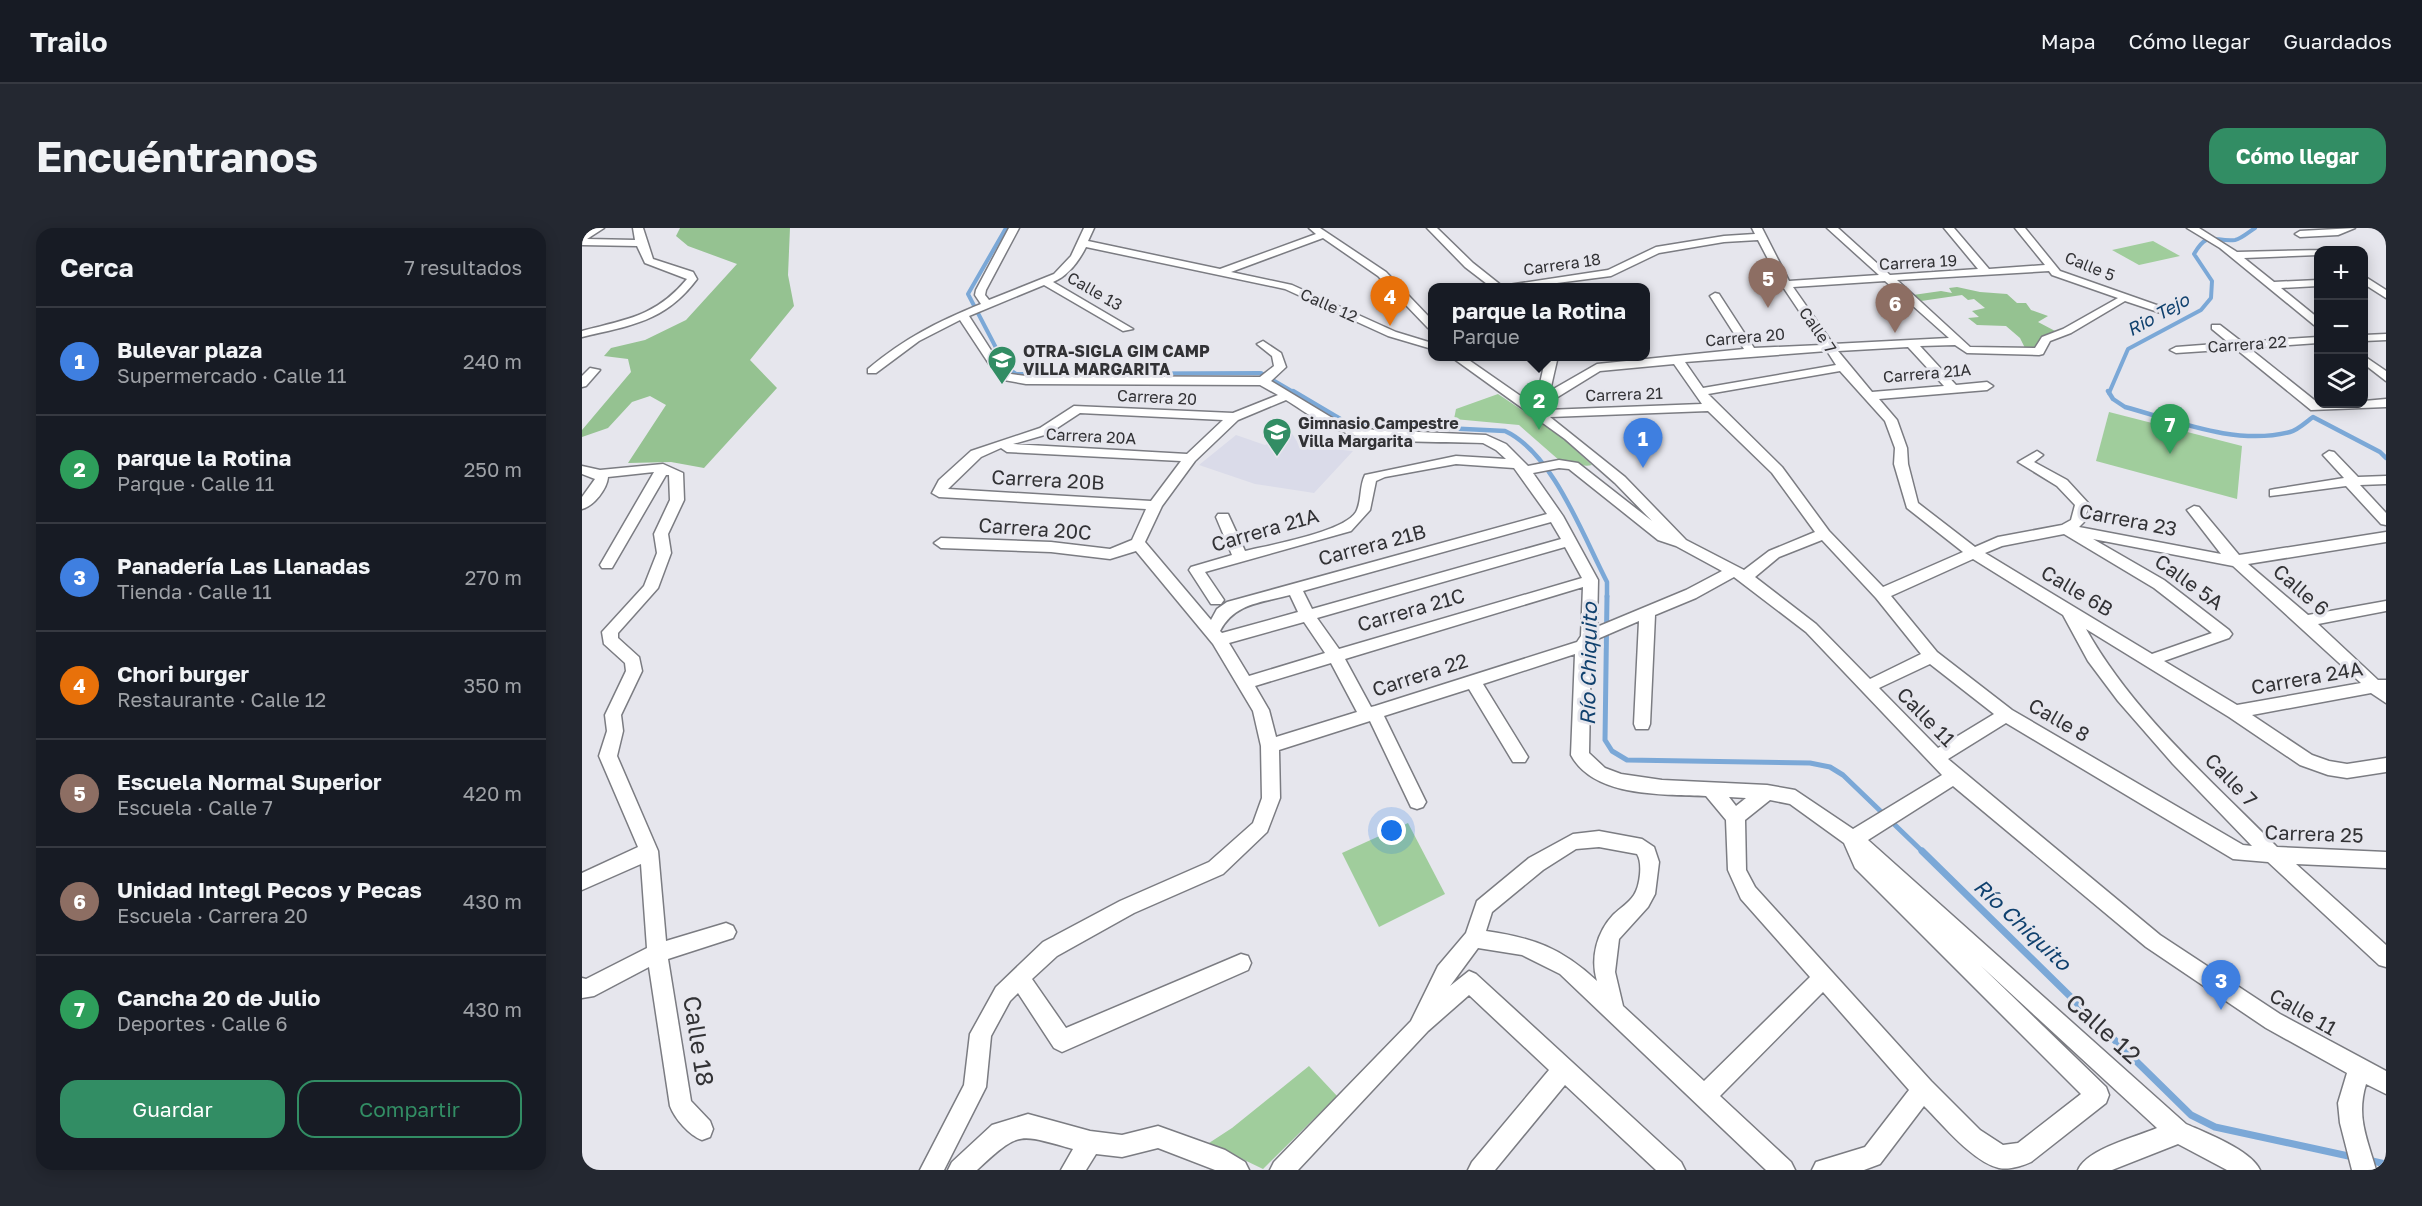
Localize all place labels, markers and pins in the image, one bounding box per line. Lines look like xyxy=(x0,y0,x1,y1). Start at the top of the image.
pin: 5 xyxy=(1748,259,1788,308)
pin: 4 xyxy=(1370,276,1410,326)
pin: 6 xyxy=(1876,284,1914,333)
place label: OTRA-SIGLA GIM CAMP VILLA MARGARITA xyxy=(1023,341,1210,379)
school or university icon: OTRA-SIGLA GIM CAMP VILLA MARGARITA xyxy=(986,344,1018,386)
pin: 2 xyxy=(1520,380,1558,430)
pin: 7 xyxy=(2150,404,2190,454)
place label: Gimnasio Campestre Villa Margarita xyxy=(1298,413,1459,451)
school or university icon: Gimnasio Campestre Villa Margarita xyxy=(1261,416,1293,458)
pin: 1 xyxy=(1624,418,1662,468)
pin: 3 xyxy=(2202,960,2240,1010)

